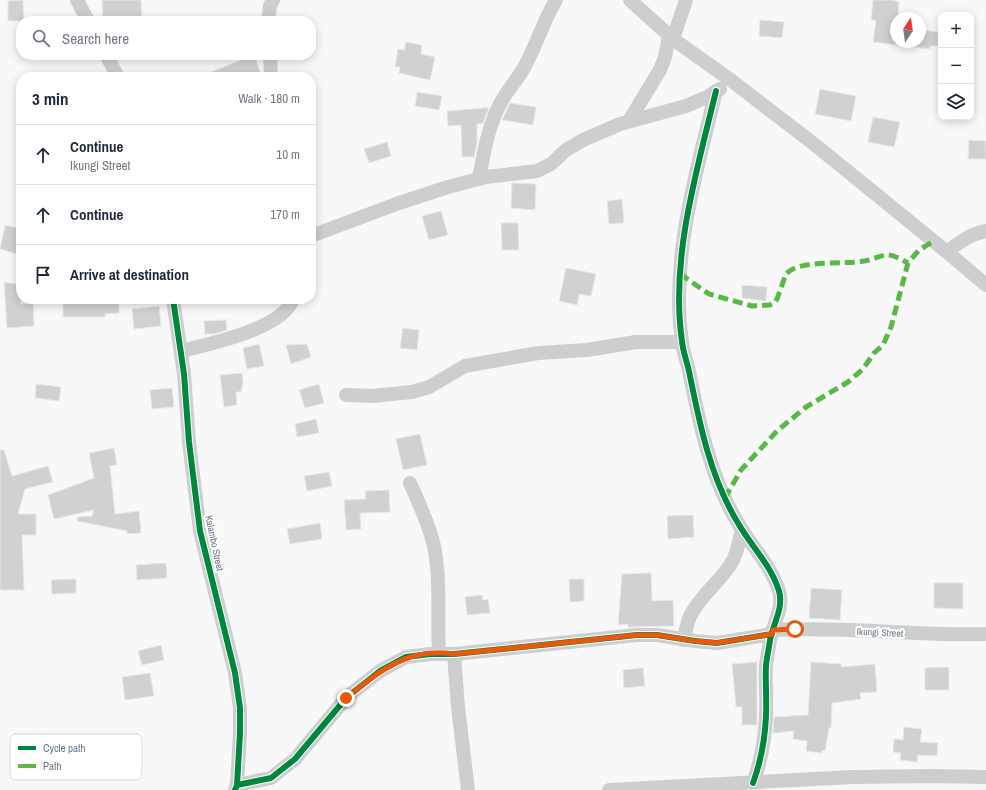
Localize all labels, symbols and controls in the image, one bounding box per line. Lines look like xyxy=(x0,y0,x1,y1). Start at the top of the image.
north arrow xyxy=(890,12,926,48)
map controls xyxy=(938,12,974,120)
button: + xyxy=(938,12,974,48)
search box xyxy=(16,16,316,60)
icon: search xyxy=(30,27,52,49)
text: Search here xyxy=(62,28,129,49)
button: − xyxy=(938,48,974,84)
button: layers xyxy=(938,84,974,120)
text: 3 min xyxy=(32,87,68,110)
text: Walk · 180 m xyxy=(238,90,300,107)
text: Continue xyxy=(70,136,123,157)
icon: ahead xyxy=(32,144,54,166)
text: 10 m xyxy=(276,146,300,163)
text: Ikungi Street xyxy=(70,157,130,174)
icon: ahead xyxy=(32,204,54,226)
text: Continue xyxy=(70,204,123,225)
text: 170 m xyxy=(270,206,300,223)
icon: arrive xyxy=(32,264,54,286)
text: Arrive at destination xyxy=(70,264,189,285)
street label: Kalambo Street xyxy=(202,514,227,573)
route start xyxy=(786,620,804,638)
street label: Ikungi Street xyxy=(856,625,904,640)
route end xyxy=(337,689,355,707)
legend xyxy=(10,734,142,780)
text: Cycle path xyxy=(43,741,86,755)
text: Path xyxy=(43,759,62,773)

